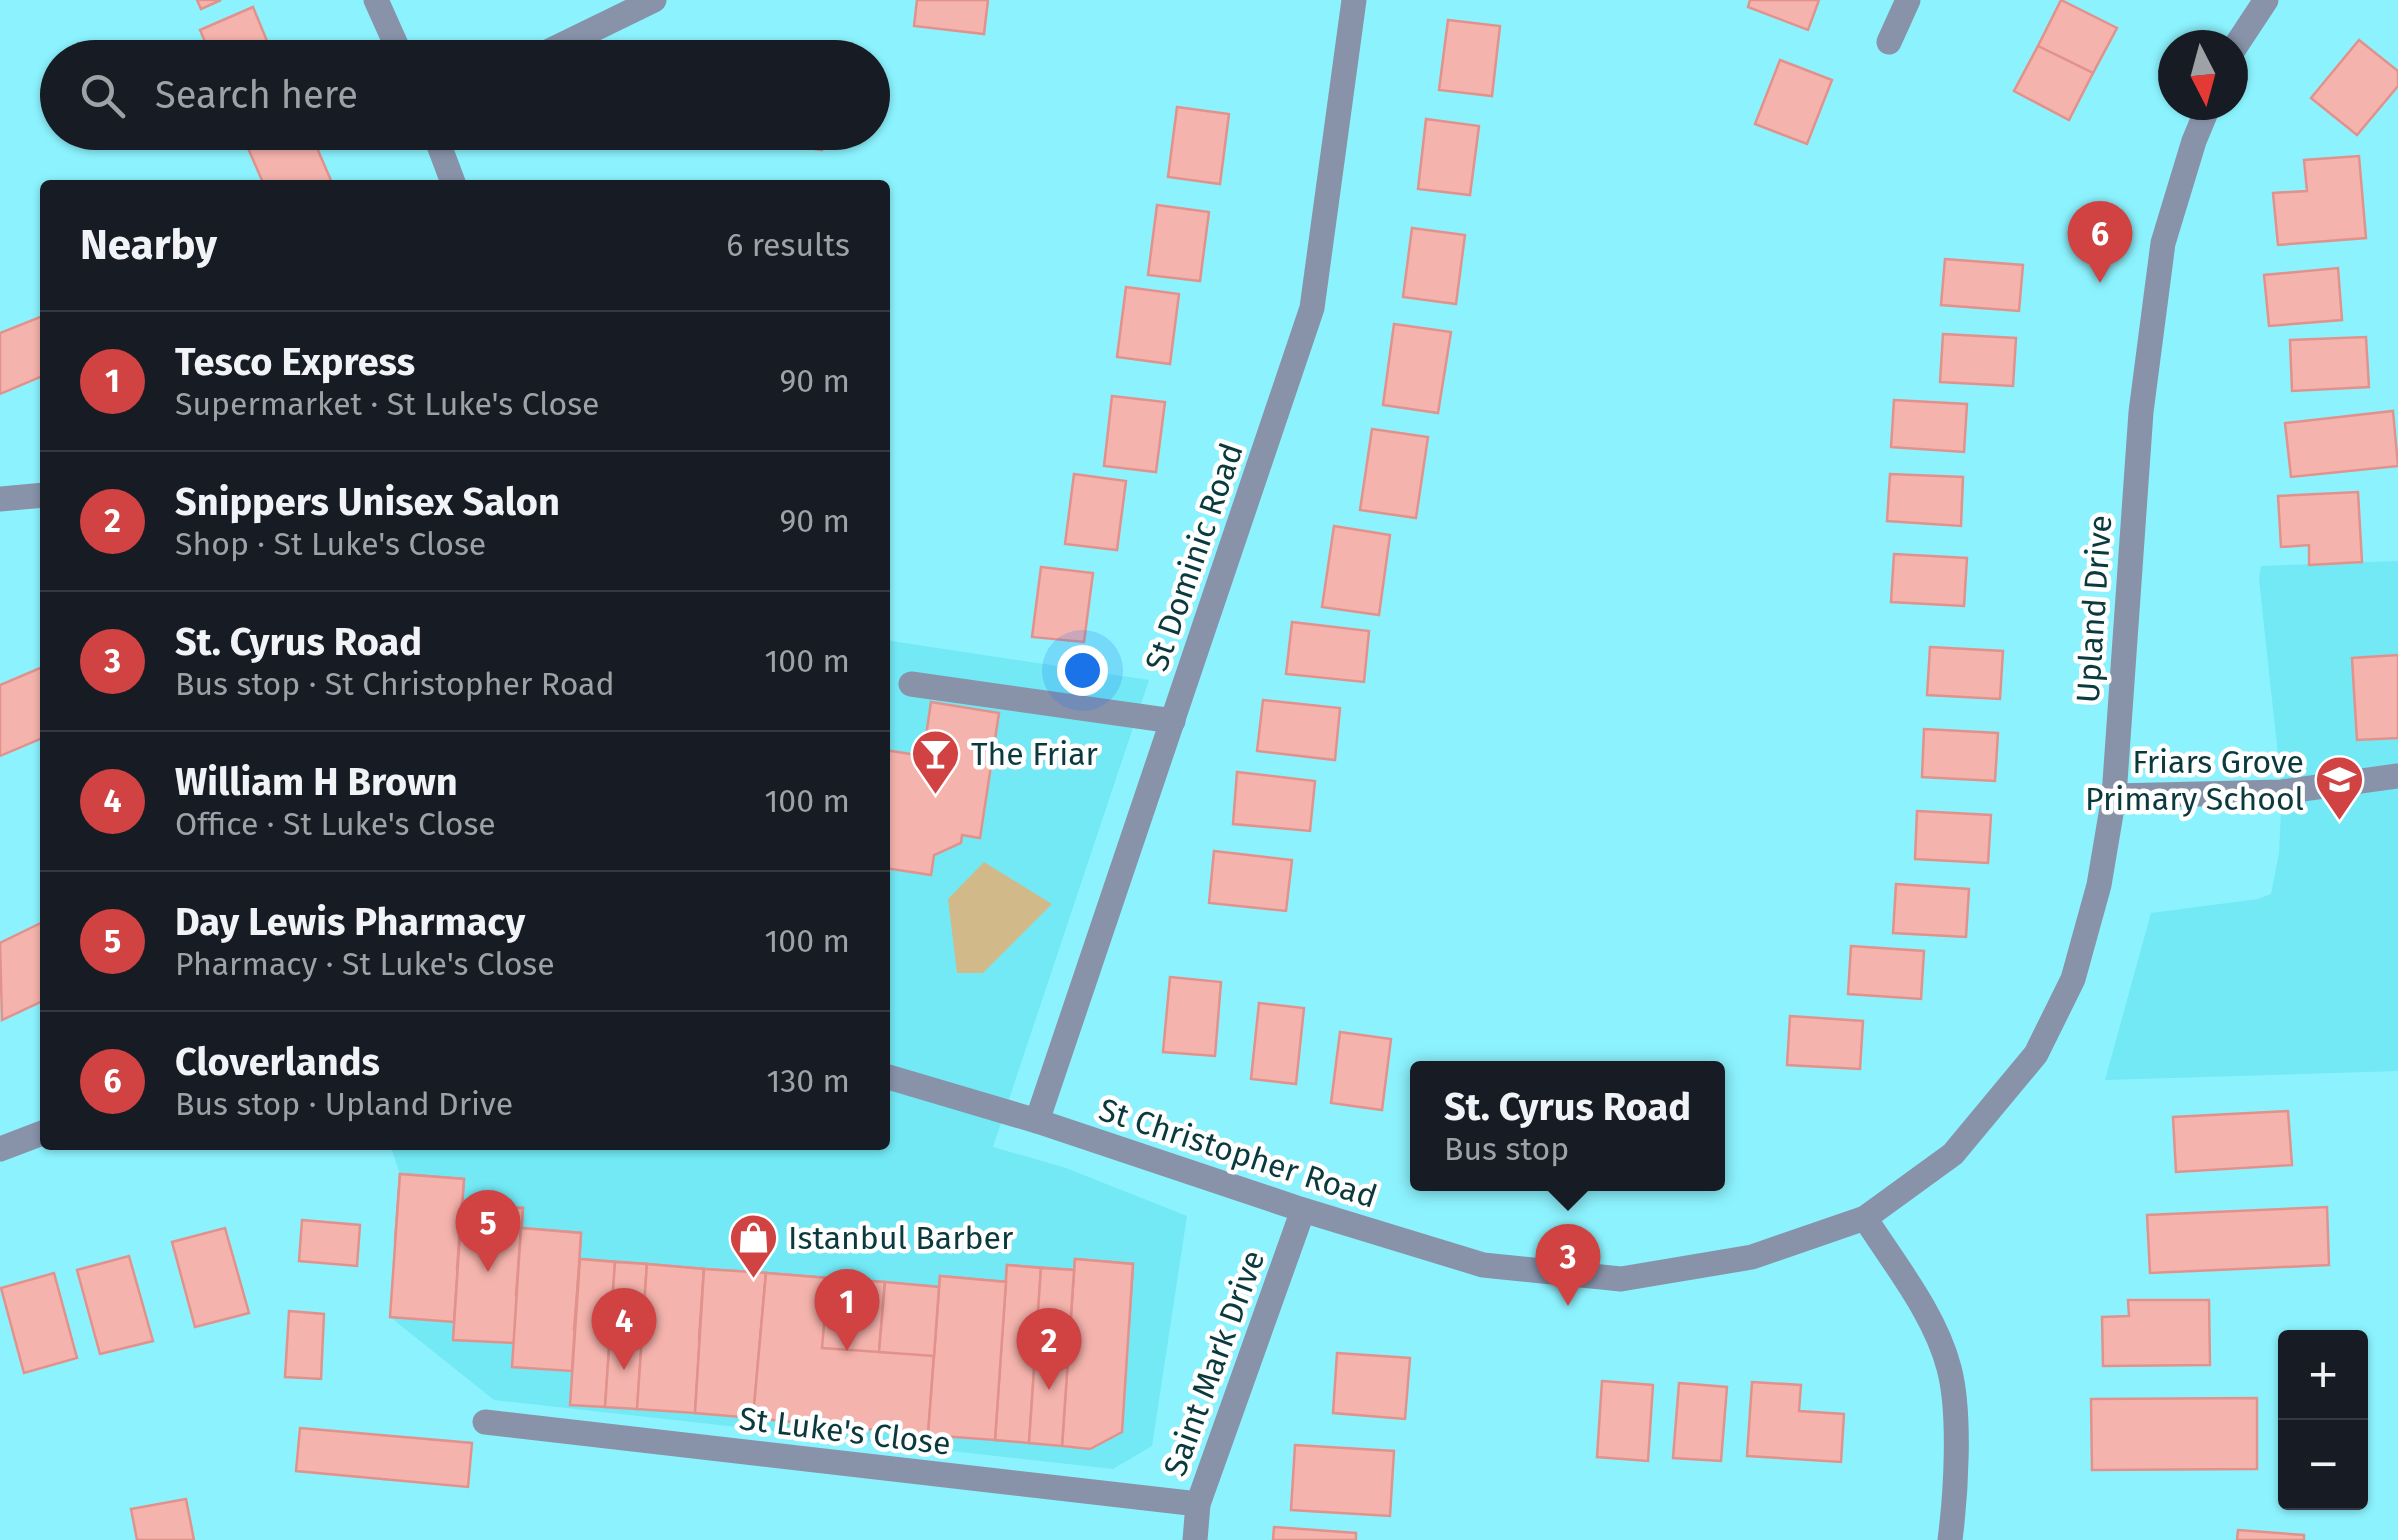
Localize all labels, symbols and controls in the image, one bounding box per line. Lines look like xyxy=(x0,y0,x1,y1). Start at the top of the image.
north arrow xyxy=(2158,30,2248,120)
search box xyxy=(40,40,890,150)
icon: search xyxy=(75,68,130,123)
text: Search here xyxy=(155,72,358,118)
pin: 6 xyxy=(2068,200,2132,283)
text: Nearby xyxy=(80,220,217,270)
text: 6 results xyxy=(726,226,850,264)
text: Tesco Express xyxy=(175,339,415,385)
text: 1 xyxy=(105,362,120,400)
text: 90 m xyxy=(779,362,850,400)
text: Supermarket · St Luke's Close xyxy=(175,385,600,423)
street label: St Dominic Road xyxy=(1137,438,1251,676)
text: Snippers Unisex Salon xyxy=(175,479,560,525)
text: 2 xyxy=(104,502,121,540)
text: 90 m xyxy=(779,502,850,540)
street label: Upland Drive xyxy=(2068,514,2120,704)
text: Shop · St Luke's Close xyxy=(175,525,486,563)
text: St. Cyrus Road xyxy=(175,619,422,665)
text: 3 xyxy=(104,642,121,680)
text: 100 m xyxy=(765,642,850,680)
your location xyxy=(1057,645,1108,696)
text: Bus stop · St Christopher Road xyxy=(175,665,615,703)
bar icon: The Friar xyxy=(910,728,962,796)
place label: The Friar xyxy=(971,735,1099,773)
place label: Friars Grove Primary School xyxy=(2085,743,2304,818)
school or university icon: Friars Grove Primary School xyxy=(2313,754,2365,822)
text: William H Brown xyxy=(175,759,458,805)
text: 4 xyxy=(103,782,122,820)
text: 100 m xyxy=(765,782,850,820)
text: Office · St Luke's Close xyxy=(175,805,496,843)
text: Day Lewis Pharmacy xyxy=(175,899,525,945)
text: 5 xyxy=(104,922,121,960)
text: 100 m xyxy=(765,922,850,960)
text: Pharmacy · St Luke's Close xyxy=(175,945,555,983)
text: Cloverlands xyxy=(175,1039,380,1085)
popup xyxy=(1410,1061,1725,1191)
text: 6 xyxy=(103,1062,122,1100)
text: 130 m xyxy=(766,1062,850,1100)
text: St. Cyrus Road xyxy=(1444,1084,1691,1130)
text: Bus stop · Upland Drive xyxy=(175,1085,513,1123)
street label: St Christopher Road xyxy=(1094,1090,1382,1216)
text: Bus stop xyxy=(1444,1130,1569,1168)
pin: 5 xyxy=(456,1190,520,1272)
shop icon: Istanbul Barber xyxy=(727,1212,779,1280)
place label: Istanbul Barber xyxy=(788,1219,1014,1257)
pin: 3 xyxy=(1536,1224,1600,1306)
street label: Saint Mark Drive xyxy=(1156,1245,1272,1481)
pin: 1 xyxy=(814,1268,880,1351)
pin: 4 xyxy=(592,1288,656,1370)
pin: 2 xyxy=(1016,1308,1082,1390)
map controls xyxy=(2278,1330,2368,1510)
button: + xyxy=(2278,1330,2368,1420)
street label: St Luke's Close xyxy=(737,1399,953,1463)
button: − xyxy=(2278,1420,2368,1510)

